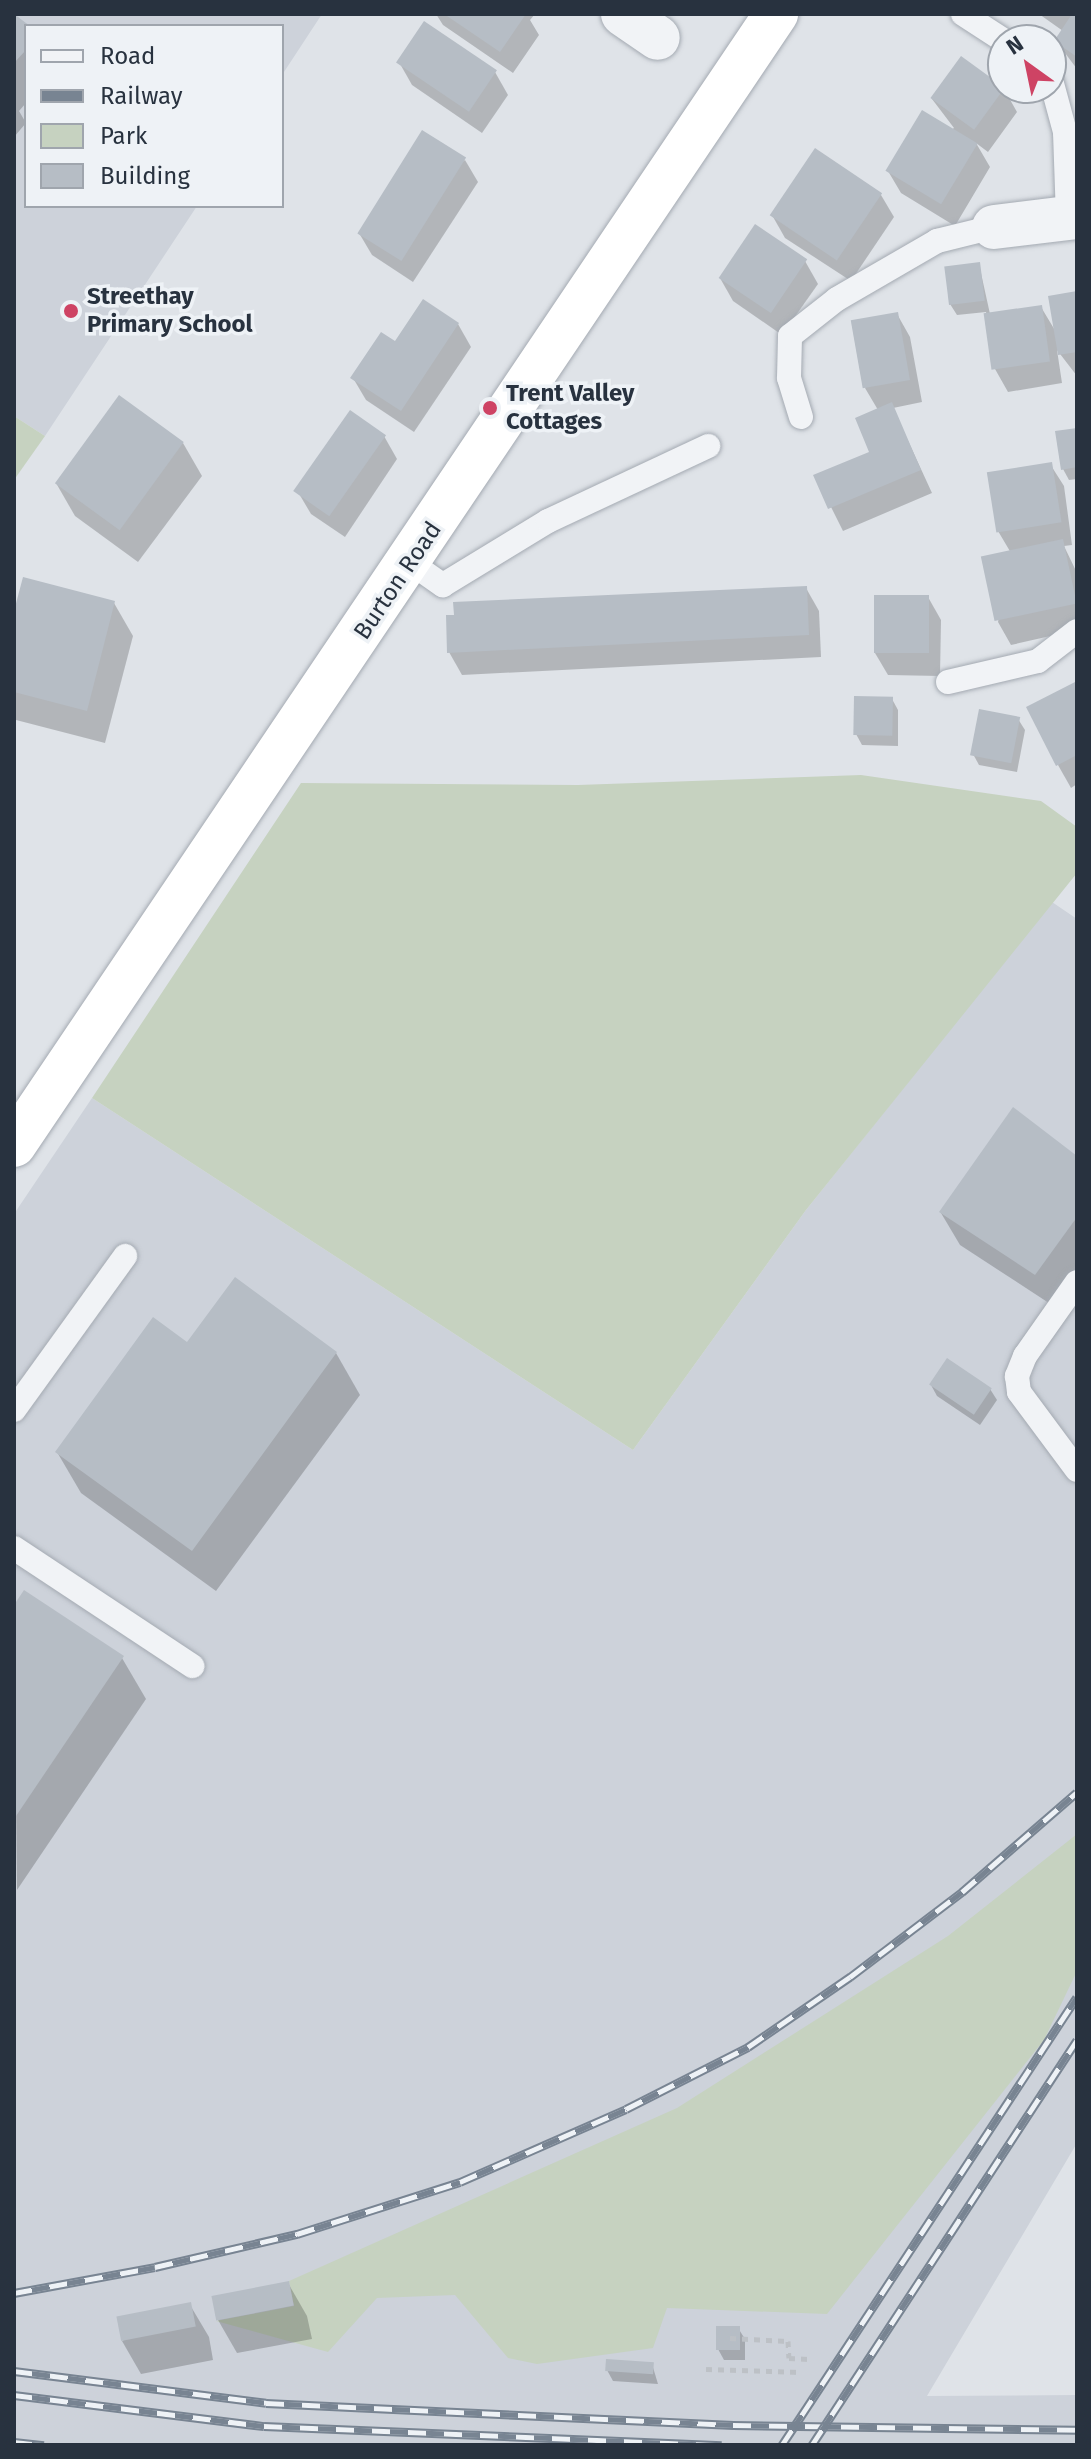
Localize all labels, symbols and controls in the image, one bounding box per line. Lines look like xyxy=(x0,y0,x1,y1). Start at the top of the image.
legend xyxy=(24,24,284,208)
north arrow xyxy=(987,24,1067,104)
text: N xyxy=(1001,30,1028,60)
text: Road xyxy=(100,42,155,70)
text: Railway xyxy=(100,82,183,110)
text: Park xyxy=(100,122,147,150)
text: Building xyxy=(100,162,190,190)
place label: Streethay Primary School xyxy=(87,283,253,339)
marker: Streethay Primary School xyxy=(62,302,80,320)
place label: Trent Valley Cottages xyxy=(506,380,634,436)
marker: Trent Valley Cottages xyxy=(481,399,499,417)
street label: Burton Road xyxy=(348,517,448,645)

